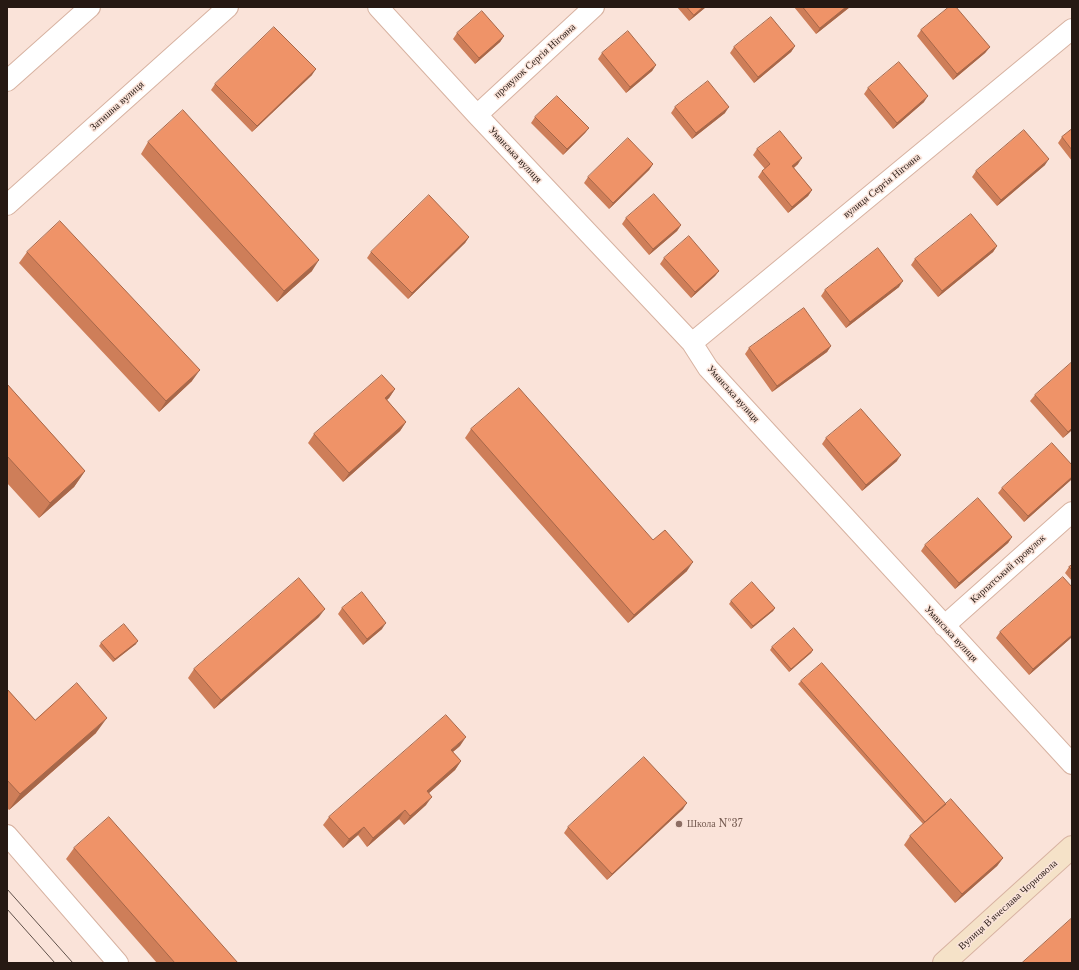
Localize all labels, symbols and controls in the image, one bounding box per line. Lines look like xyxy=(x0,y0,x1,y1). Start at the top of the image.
street label: провулок Сергія Нігояна xyxy=(492,21,578,101)
street label: Затишна вулиця xyxy=(88,79,146,133)
street label: Уманська вулиця xyxy=(486,124,544,186)
street label: вулиця Сергія Нігояна xyxy=(841,151,923,221)
street label: Уманська вулиця xyxy=(704,363,762,425)
street label: Карпатський провулок xyxy=(968,532,1048,606)
street label: Уманська вулиця xyxy=(922,603,980,665)
place label: Школа №37 xyxy=(687,818,743,830)
marker: Школа №37 xyxy=(674,819,684,829)
street label: Вулиця Вʼячеслава Чорновола xyxy=(956,858,1060,952)

